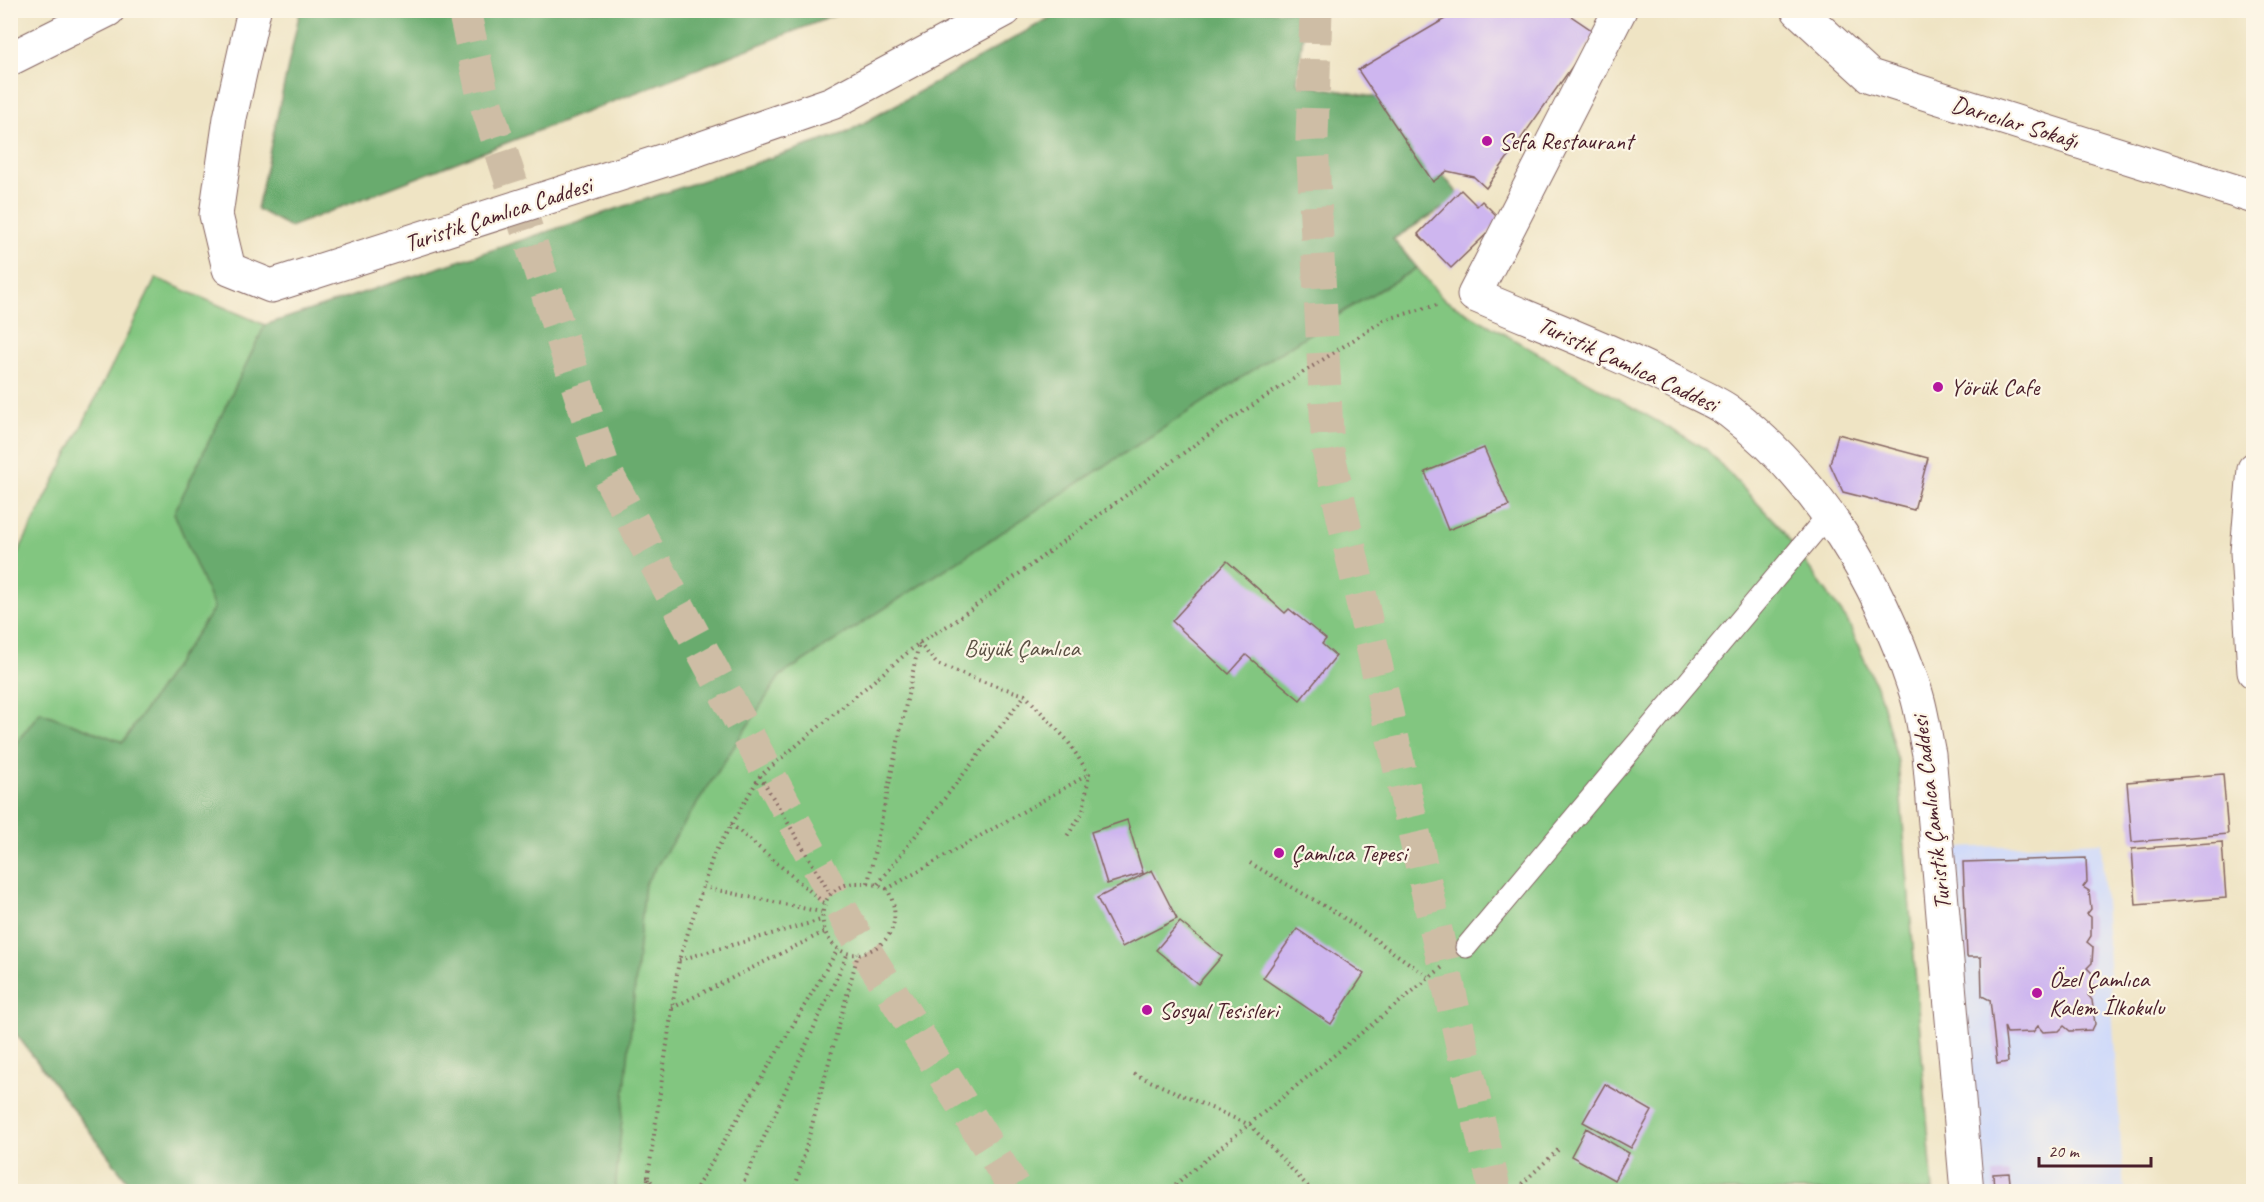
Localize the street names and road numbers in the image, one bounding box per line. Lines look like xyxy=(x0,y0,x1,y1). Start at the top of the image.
street label: Darıcılar Sokağı xyxy=(1948,88,2084,156)
street label: Turistik Çamlıca Caddesi xyxy=(401,169,598,258)
street label: Turistik Çamlıca Caddesi xyxy=(1533,309,1725,420)
street label: Turistik Çamlıca Caddesi xyxy=(1904,712,1958,912)

